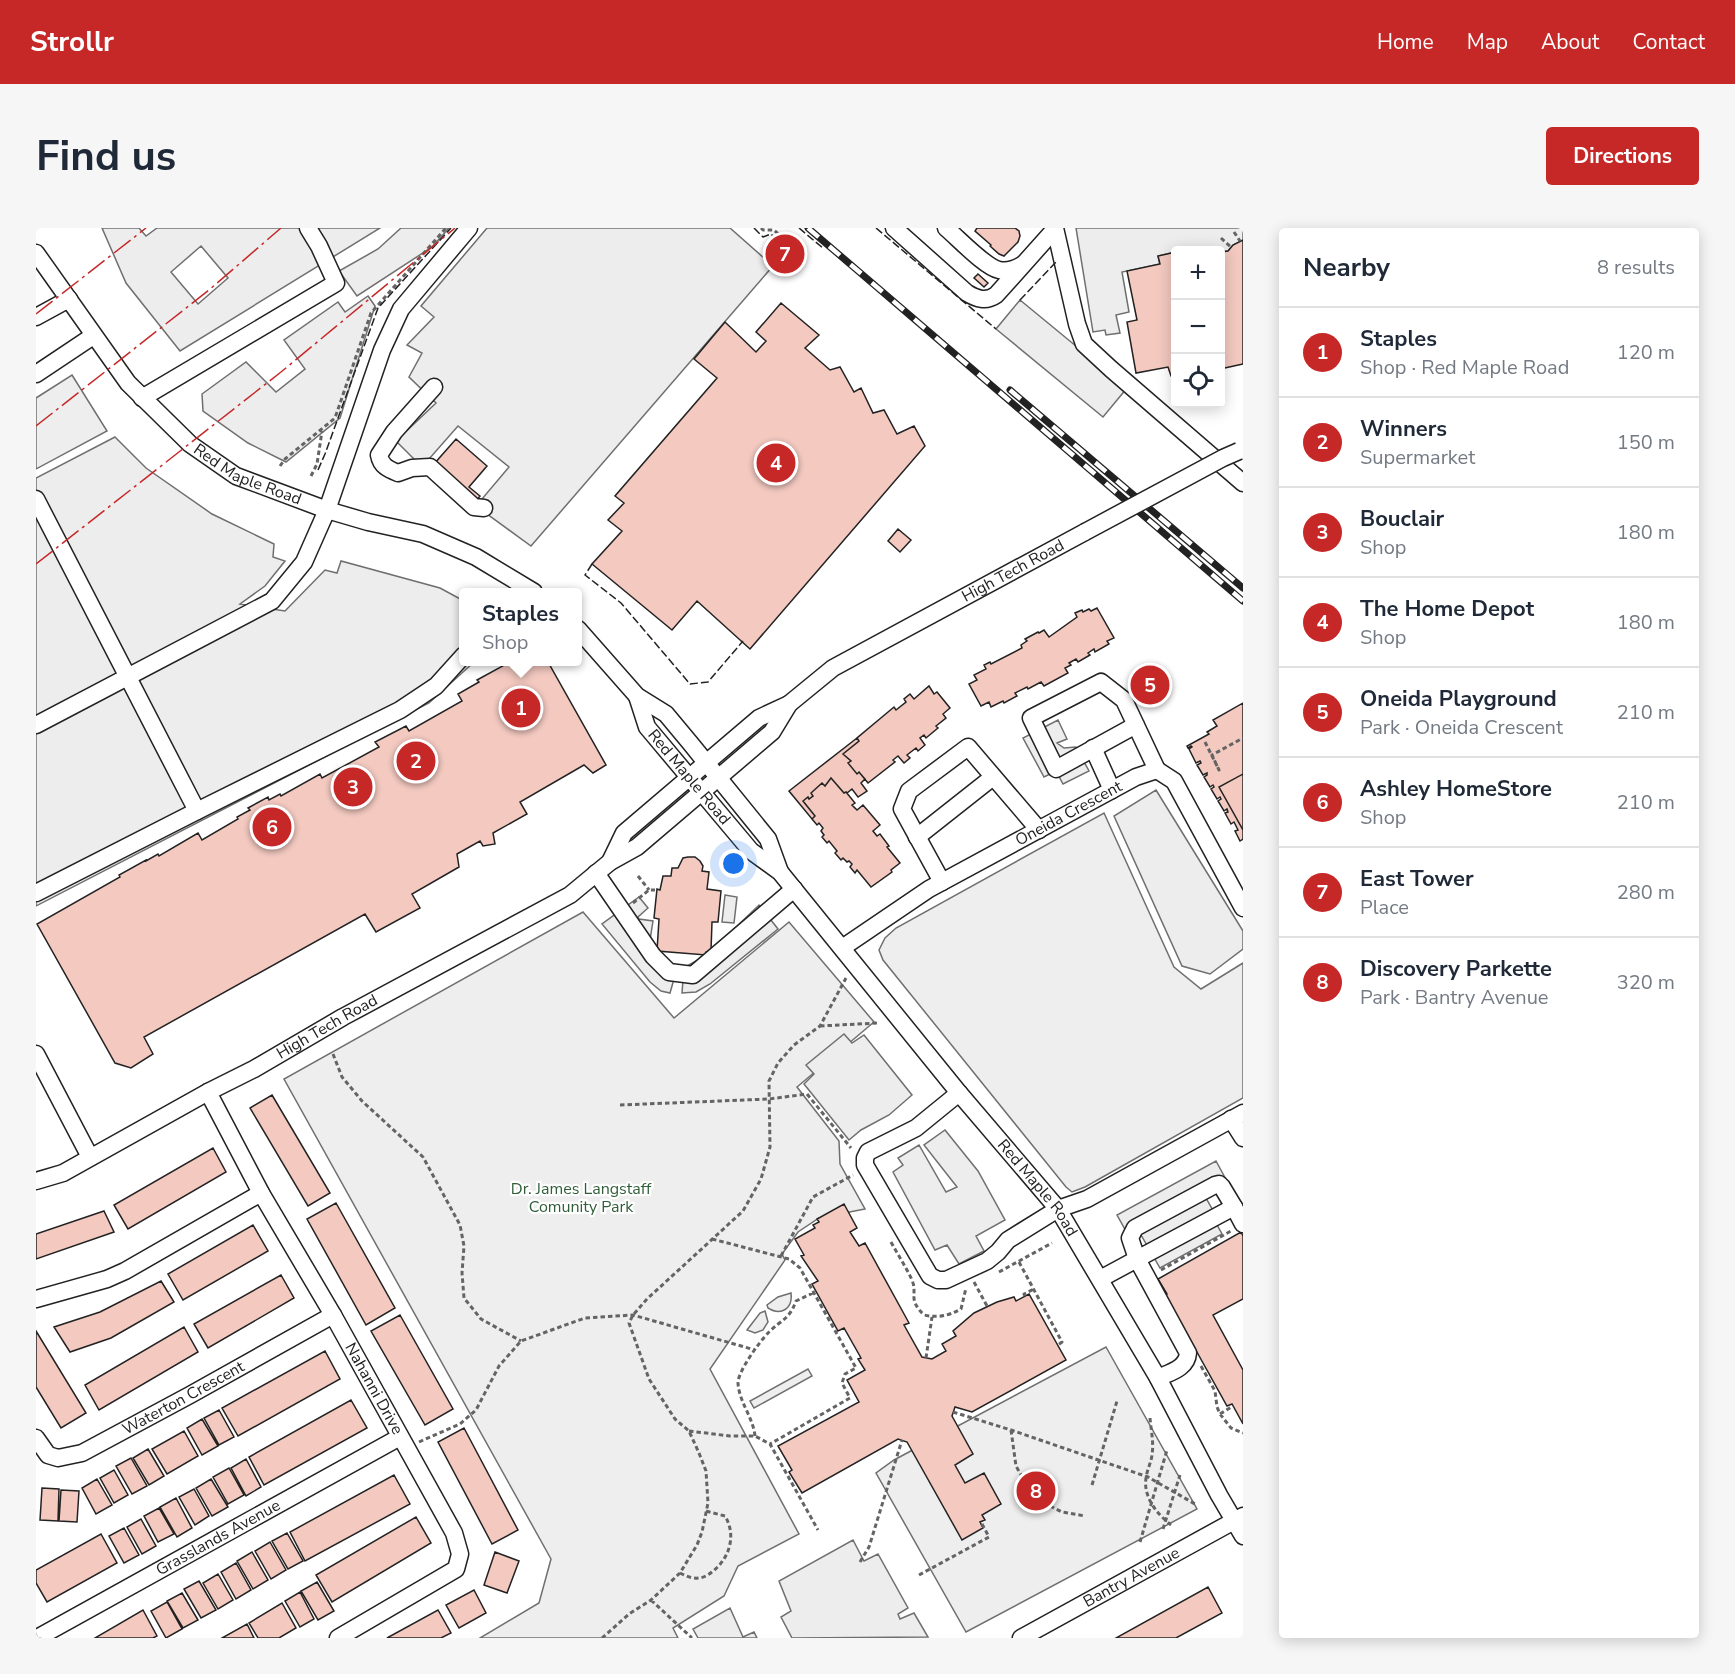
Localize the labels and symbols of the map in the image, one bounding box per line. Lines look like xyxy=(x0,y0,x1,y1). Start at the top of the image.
pin: 7 xyxy=(766,231,804,276)
street label: Red Maple Road xyxy=(189,439,304,510)
pin: 4 xyxy=(756,440,796,486)
street label: High Tech Road xyxy=(958,534,1068,607)
pin: 5 xyxy=(1130,662,1170,708)
pin: 1 xyxy=(502,686,540,730)
street label: Red Maple Road xyxy=(643,725,736,830)
pin: 2 xyxy=(396,738,436,784)
pin: 3 xyxy=(334,764,372,810)
street label: Oneida Crescent xyxy=(1011,775,1126,851)
pin: 6 xyxy=(252,804,292,850)
your location xyxy=(719,849,748,878)
street label: High Tech Road xyxy=(272,989,382,1065)
street label: Red Maple Road xyxy=(992,1135,1083,1241)
park label: Dr. James Langstaff Comunity Park xyxy=(511,1178,652,1218)
street label: Nahanni Drive xyxy=(340,1339,408,1439)
street label: Waterton Crescent xyxy=(118,1356,249,1440)
pin: 8 xyxy=(1016,1468,1056,1514)
street label: Grasslands Avenue xyxy=(152,1494,284,1581)
street label: Bantry Avenue xyxy=(1079,1542,1184,1613)

